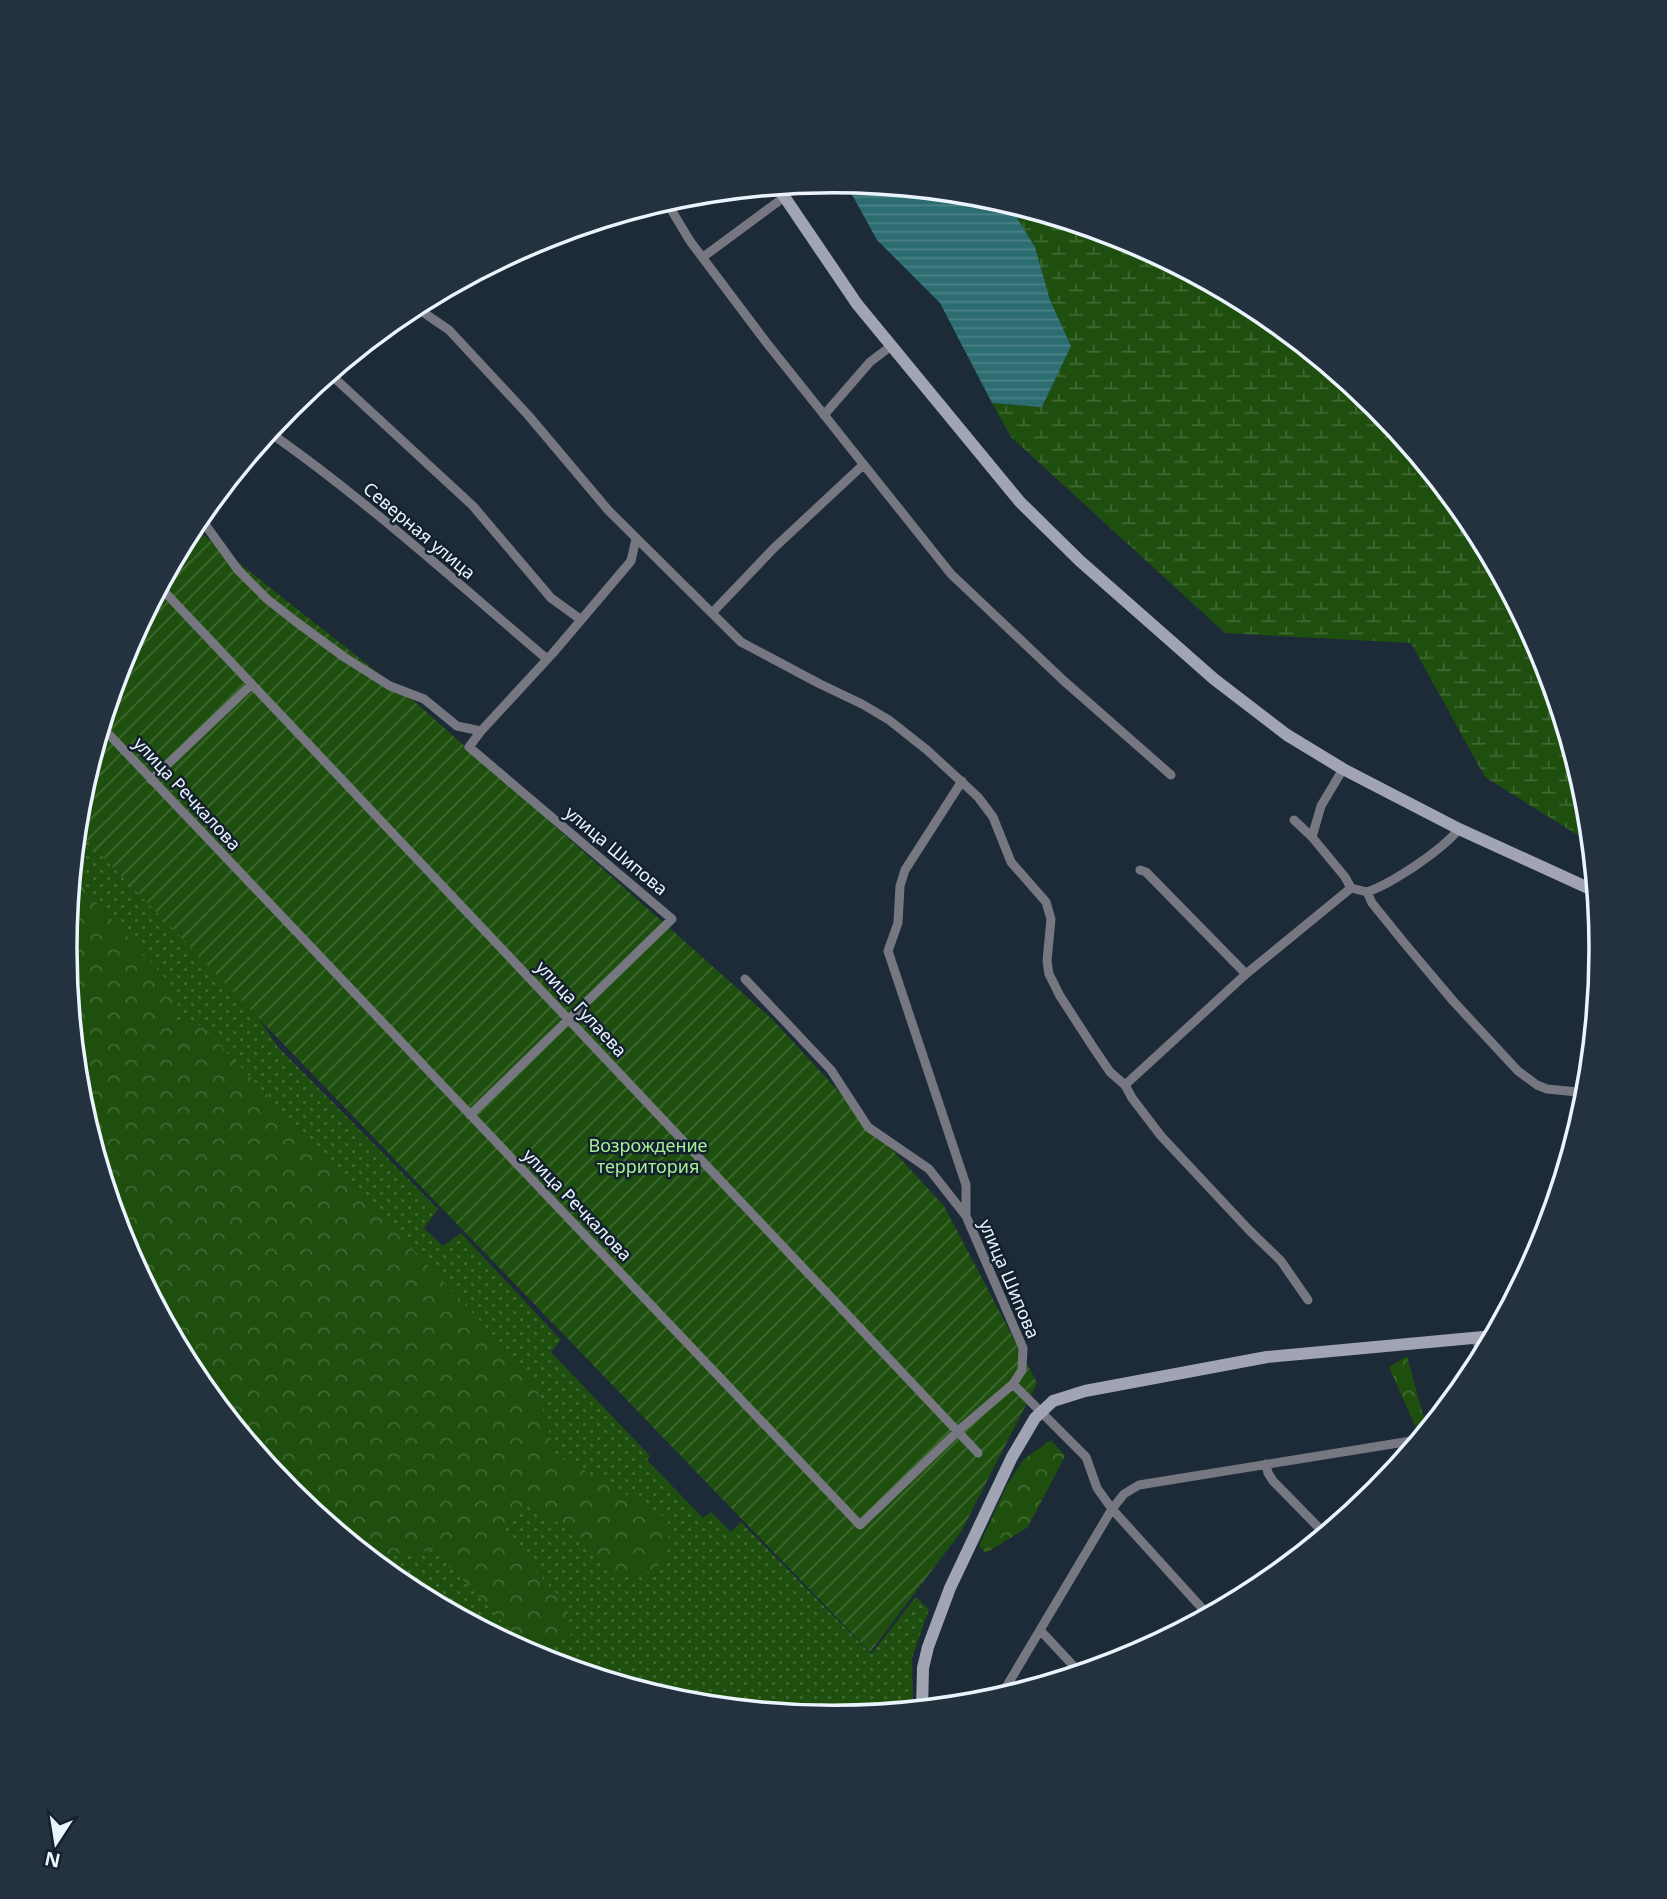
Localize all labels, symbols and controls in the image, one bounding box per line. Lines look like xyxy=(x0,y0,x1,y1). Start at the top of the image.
street label: Северная улица xyxy=(358,476,481,584)
street label: улица Речкалова xyxy=(129,731,247,855)
street label: улица Шипова xyxy=(560,800,673,900)
street label: улица Гулаева xyxy=(531,955,633,1062)
park label: Возрождение территория xyxy=(588,1133,708,1178)
street label: улица Речкалова xyxy=(518,1143,638,1266)
street label: улица Шипова xyxy=(974,1215,1046,1342)
north arrow xyxy=(21,1808,91,1878)
text: N xyxy=(42,1845,63,1874)

